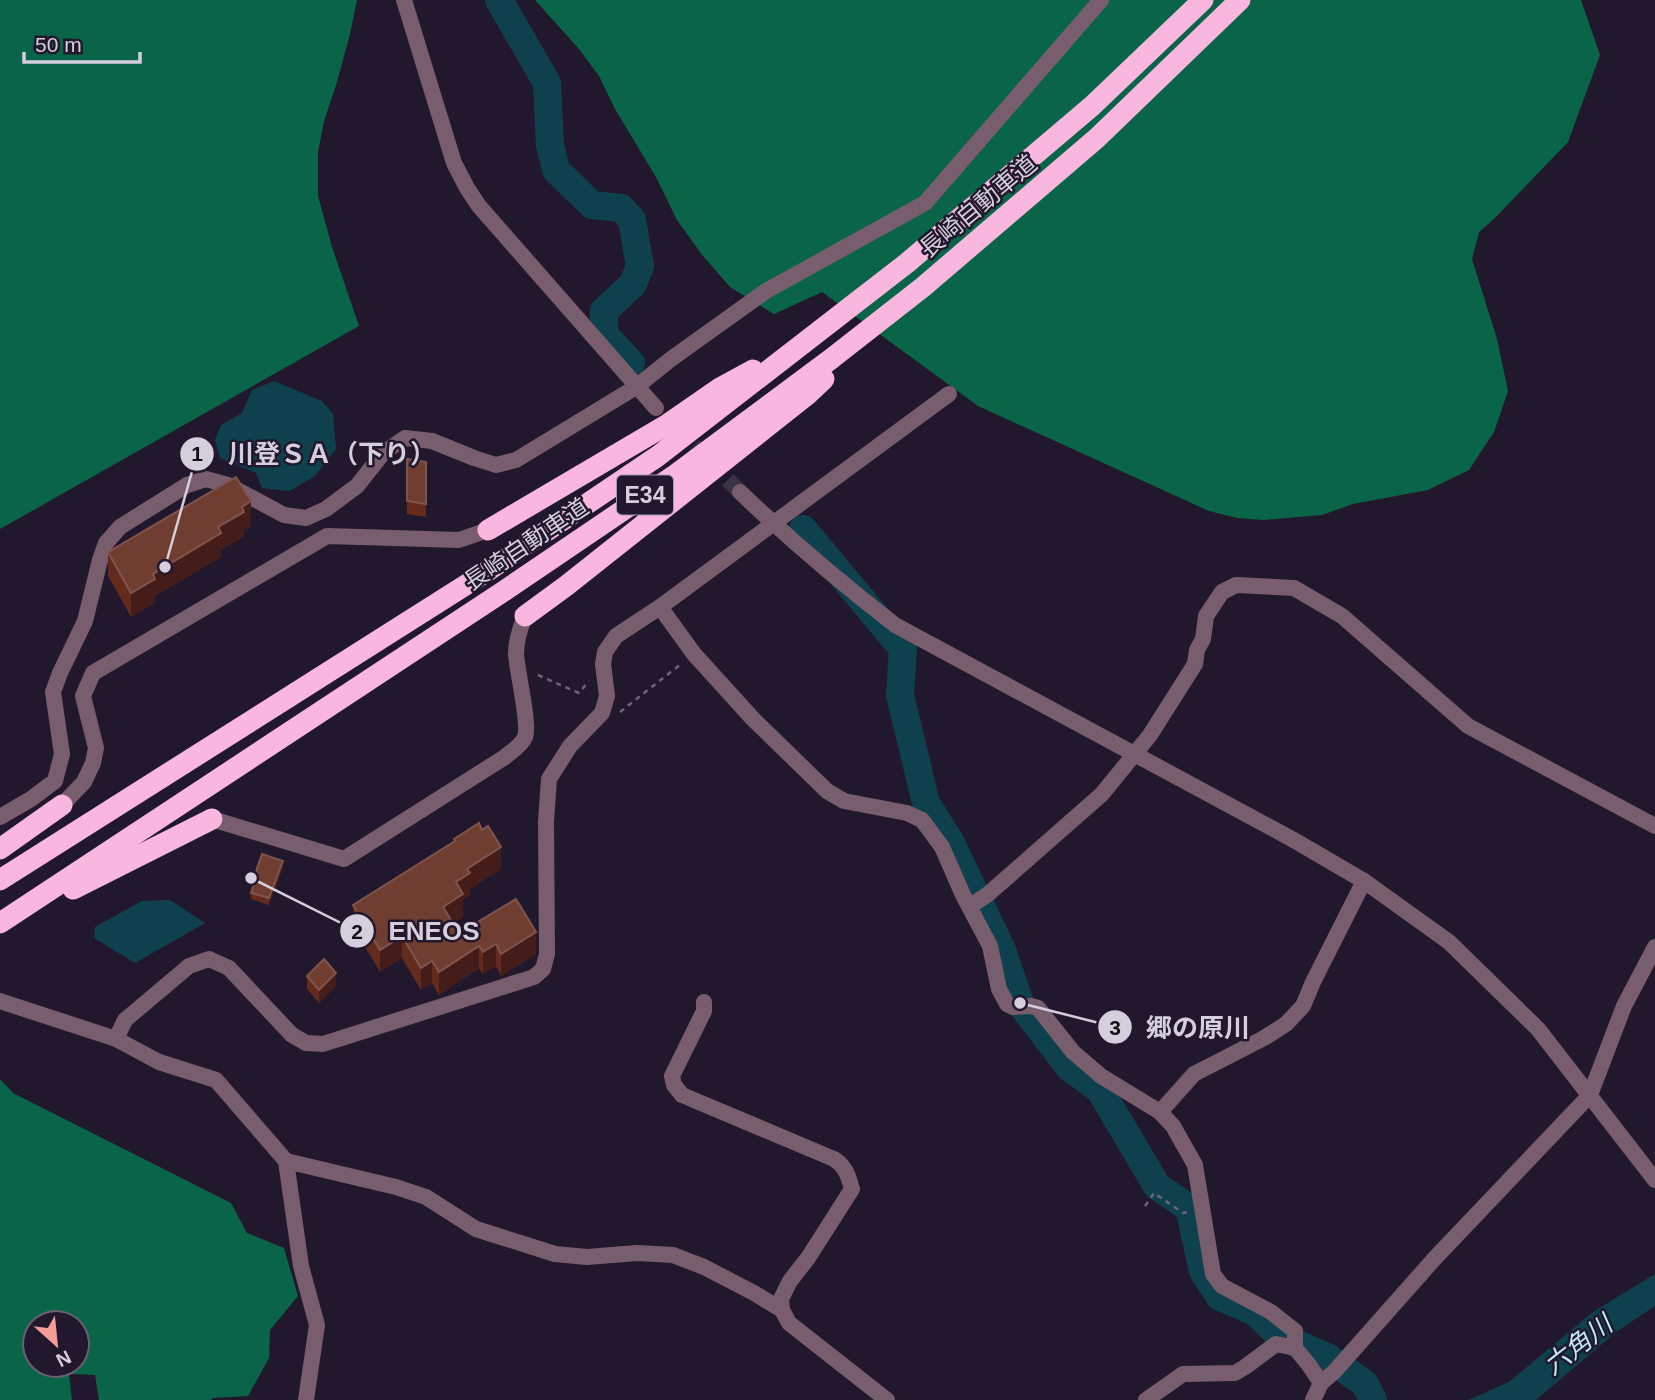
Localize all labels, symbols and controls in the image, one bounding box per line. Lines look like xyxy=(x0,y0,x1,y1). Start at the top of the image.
scale bar xyxy=(24,21,140,65)
text: 50 m xyxy=(35,33,82,56)
street label: 長崎自動車道 xyxy=(914,149,1042,263)
callout: 川登ＳＡ（下り） xyxy=(179,431,450,478)
text: 川登ＳＡ（下り） xyxy=(228,439,436,469)
text: 1 xyxy=(191,442,203,465)
road number: E34 xyxy=(617,475,673,514)
street label: 長崎自動車道 xyxy=(459,493,593,595)
callout: ENEOS xyxy=(340,908,494,955)
text: ENEOS xyxy=(388,916,480,946)
text: 2 xyxy=(351,920,363,943)
callout: 郷の原川 xyxy=(1097,1004,1264,1051)
text: 郷の原川 xyxy=(1146,1013,1250,1043)
text: 3 xyxy=(1109,1016,1121,1039)
water label: 六角川 xyxy=(1538,1307,1620,1381)
north arrow xyxy=(21,1309,91,1379)
text: N xyxy=(53,1346,74,1371)

